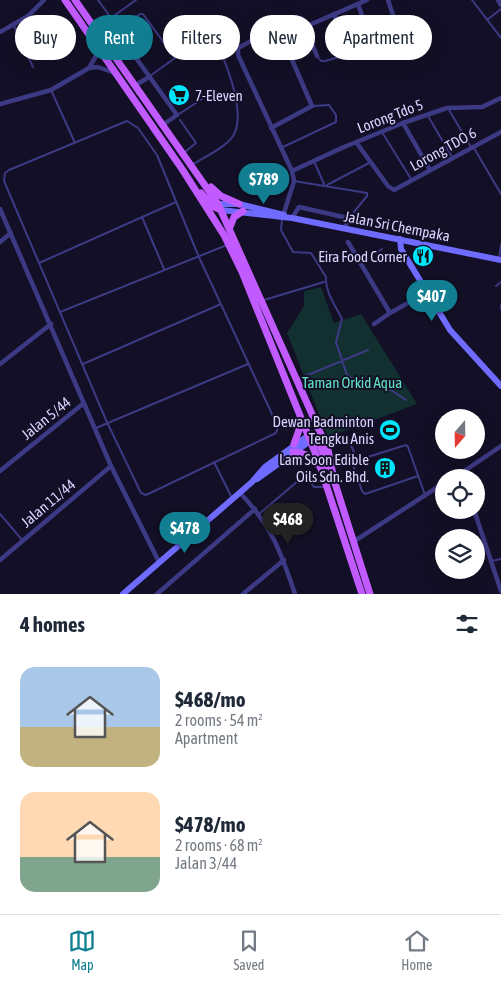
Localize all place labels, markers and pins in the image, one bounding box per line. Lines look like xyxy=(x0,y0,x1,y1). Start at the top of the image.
supermarket icon: 7-Eleven xyxy=(167,83,191,107)
place label: 7-Eleven xyxy=(195,87,243,104)
pin: $789 xyxy=(234,162,294,205)
restaurant icon: Eira Food Corner xyxy=(411,244,435,268)
place label: Eira Food Corner xyxy=(318,248,408,265)
pin: $407 xyxy=(402,280,462,322)
place label: Dewan Badminton Tengku Anis xyxy=(273,413,374,447)
sports icon: Dewan Badminton Tengku Anis xyxy=(378,418,402,442)
place label: Lam Soon Edible Oils Sdn. Bhd. xyxy=(279,451,369,485)
building icon: Lam Soon Edible Oils Sdn. Bhd. xyxy=(373,456,397,480)
pin: $468 xyxy=(258,502,318,545)
pin: $478 xyxy=(155,512,215,554)

